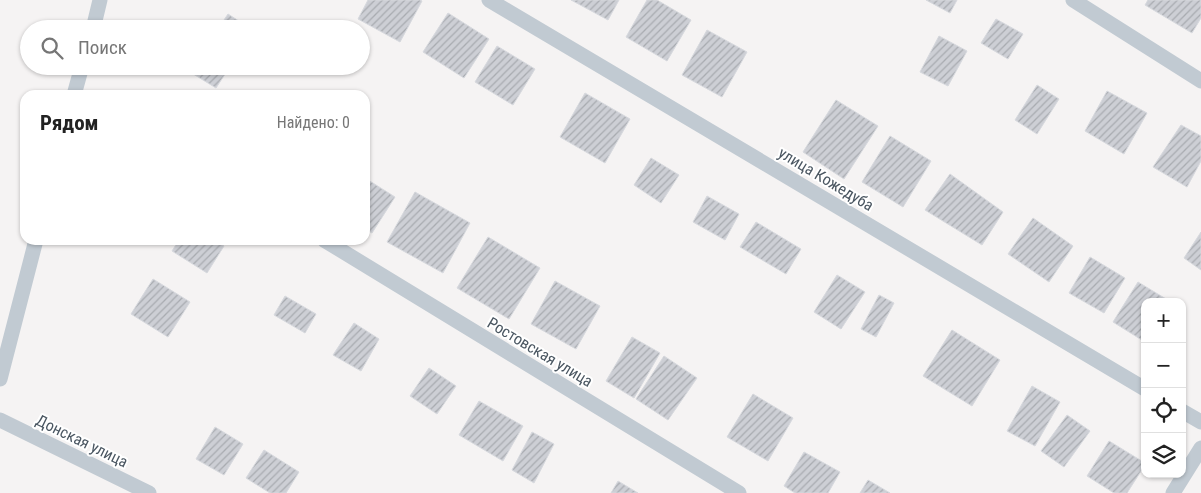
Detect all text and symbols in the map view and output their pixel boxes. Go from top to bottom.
search box [20,20,370,75]
icon: search [38,34,66,62]
text: Поиск [78,36,127,59]
text: Рядом [40,111,99,135]
text: Найдено: 0 [277,113,350,132]
street label: улица Кожедуба [775,143,877,215]
map controls [1141,298,1186,478]
button: + [1141,298,1186,343]
street label: Ростовская улица [484,313,596,391]
button: − [1141,343,1186,388]
button: locate [1141,388,1186,433]
street label: Донская улица [33,411,131,471]
button: layers [1141,433,1186,478]

